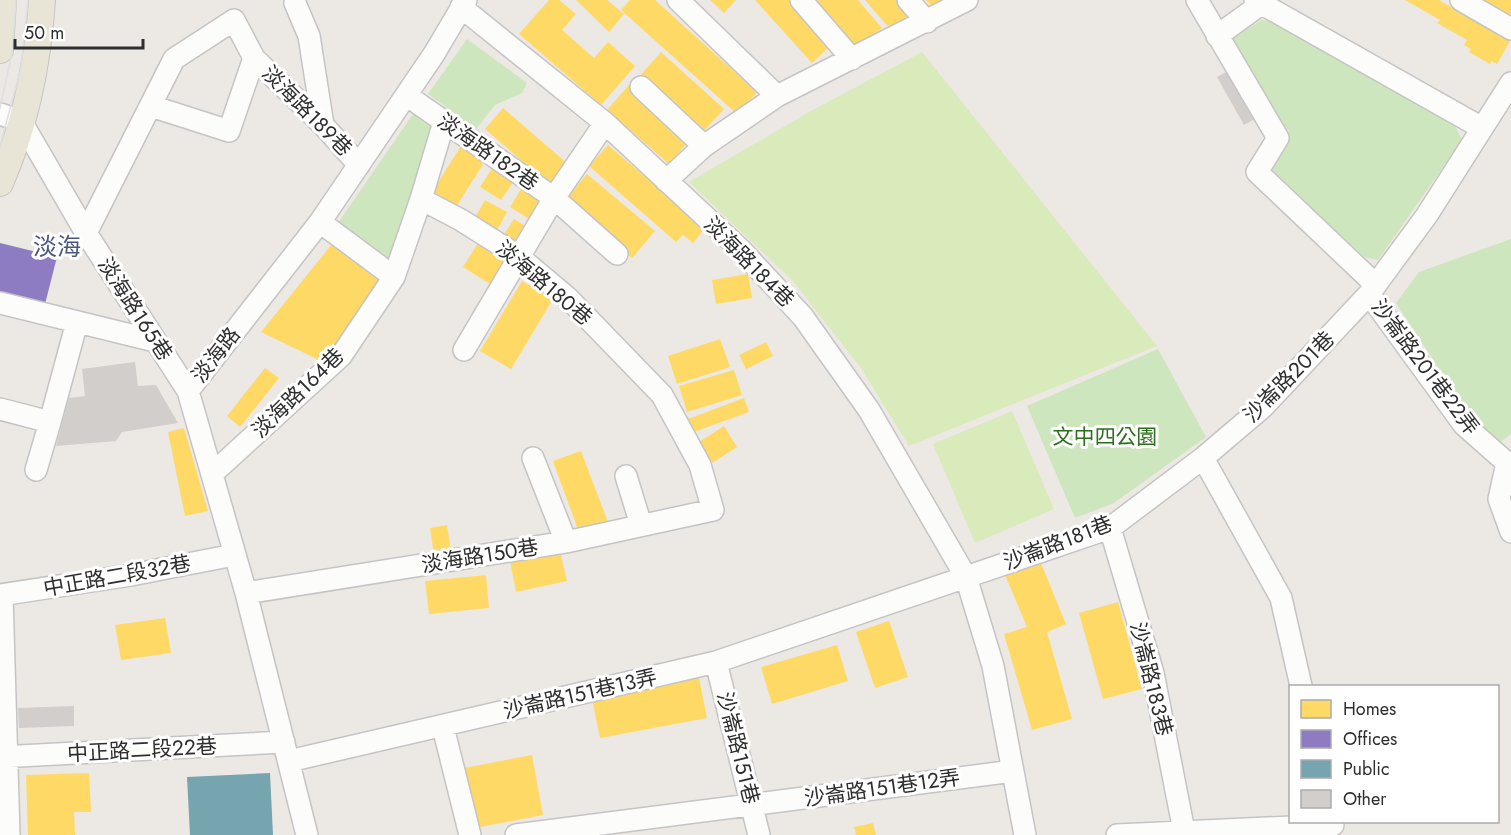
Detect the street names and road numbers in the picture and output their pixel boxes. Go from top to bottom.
street label: 淡海路189巷 [255,59,359,163]
street label: 淡海路182巷 [432,106,544,198]
street label: 淡海路184巷 [697,210,801,314]
street label: 淡海路180巷 [489,234,599,332]
street label: 淡海路165巷 [90,252,180,366]
street label: 沙崙路201巷22弄 [1364,293,1486,441]
street label: 淡海路 [185,321,247,389]
street label: 沙崙路201巷 [1237,325,1341,429]
street label: 淡海路164巷 [245,341,351,445]
street label: 沙崙路181巷 [999,509,1117,577]
street label: 淡海路150巷 [419,532,541,580]
street label: 中正路二段32巷 [41,548,193,604]
street label: 沙崙路183巷 [1122,619,1180,739]
street label: 沙崙路151巷13弄 [500,662,660,726]
street label: 沙崙路151巷 [710,689,766,807]
street label: 中正路二段22巷 [66,731,218,769]
street label: 沙崙路151巷12弄 [802,762,962,814]

